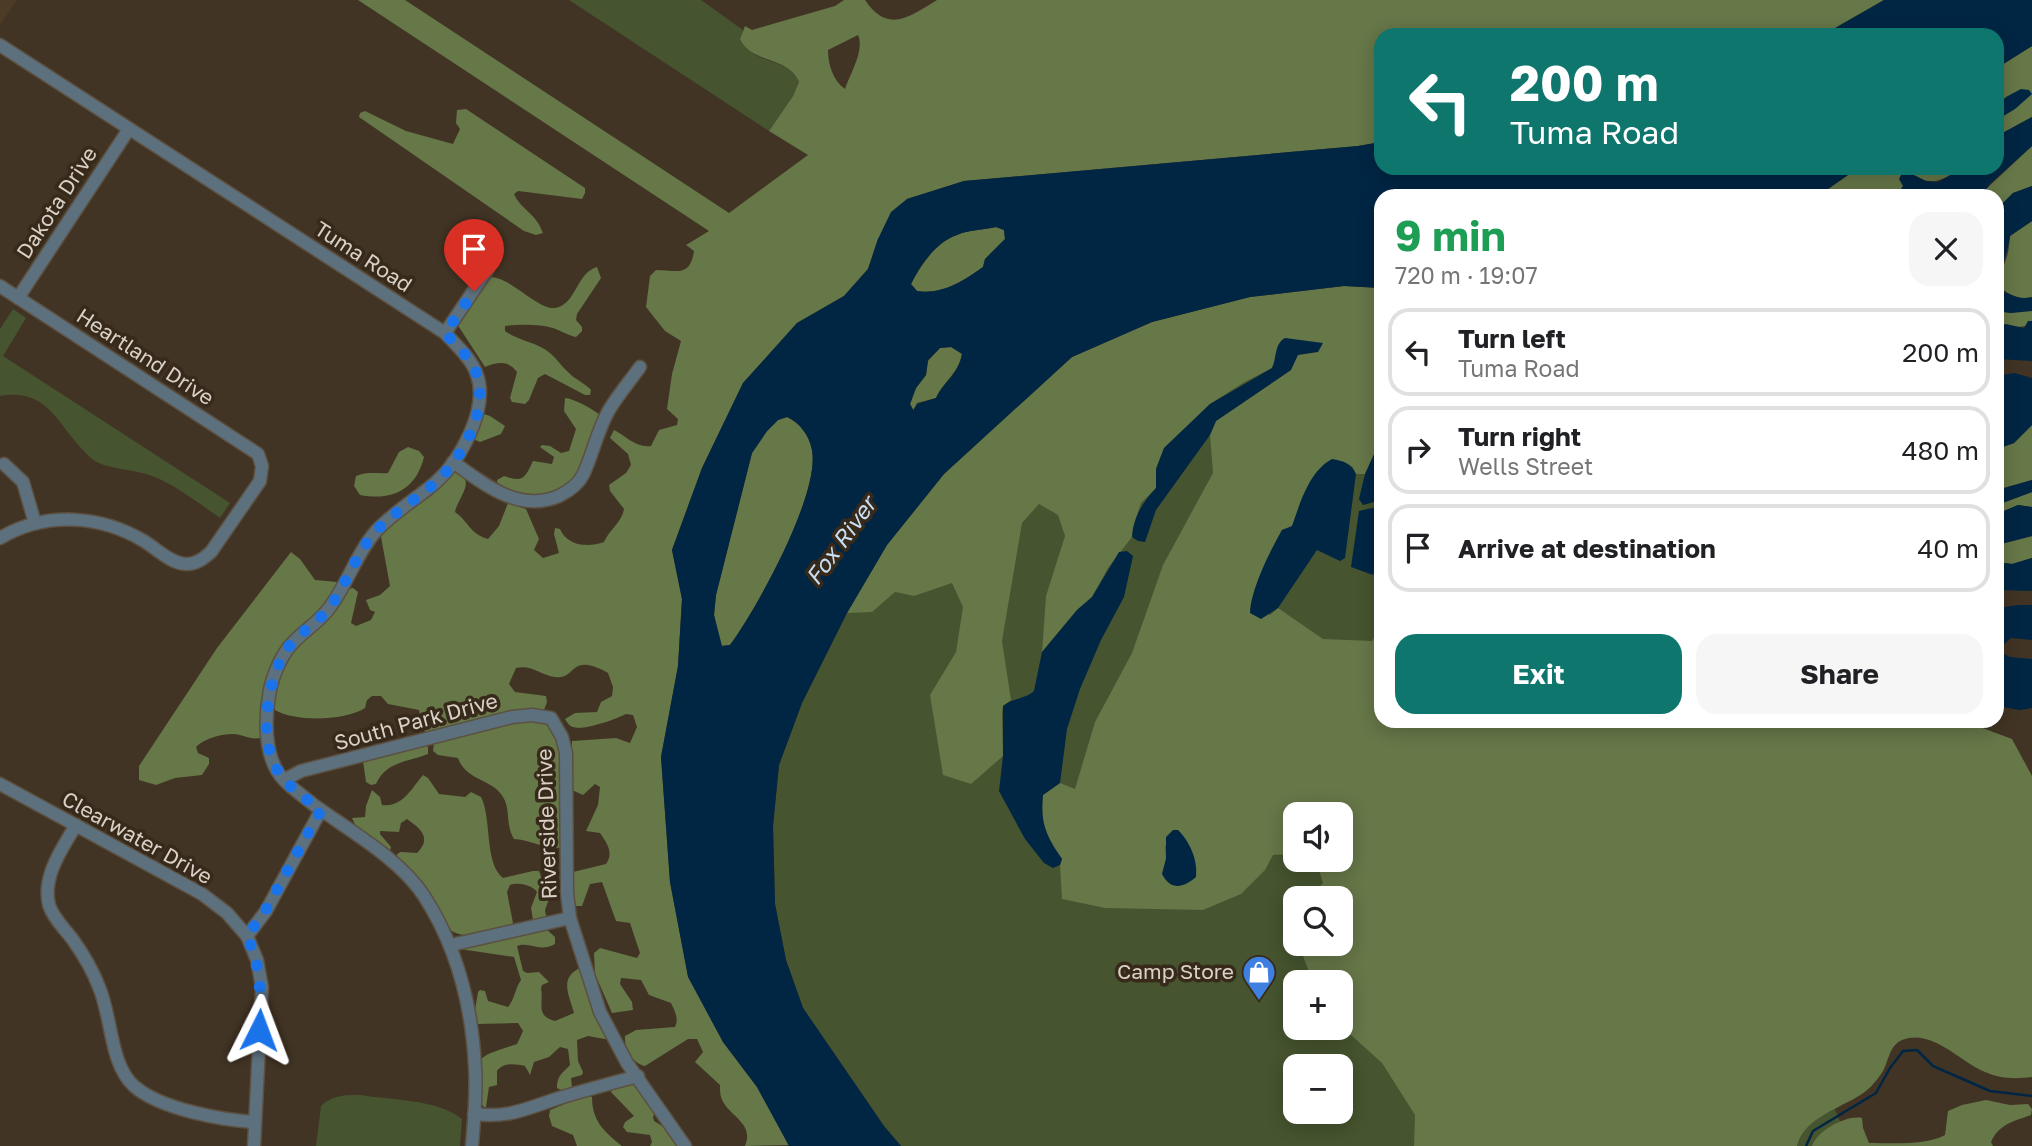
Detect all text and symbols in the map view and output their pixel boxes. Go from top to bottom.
text: 200 m [1510,53,1659,112]
icon: left [1395,56,1486,147]
text: Tuma Road [1510,113,1679,151]
street label: Dakota Drive [10,142,102,263]
text: 9 min [1395,210,1506,260]
button: close [1909,212,1983,286]
street label: Tuma Road [310,215,417,297]
pin [444,219,504,291]
icon: arrive [455,230,493,268]
text: 720 m · 19:07 [1395,261,1538,289]
street label: Heartland Drive [72,302,219,410]
text: Turn left [1458,323,1566,354]
icon: left [1399,333,1437,371]
text: 200 m [1902,337,1979,368]
text: Tuma Road [1458,354,1580,382]
text: Turn right [1458,421,1581,452]
icon: right [1399,431,1437,469]
text: 480 m [1902,435,1979,466]
text: Wells Street [1458,452,1593,480]
water label: Fox River [799,489,883,590]
icon: arrive [1399,529,1437,567]
text: Arrive at destination [1458,533,1716,564]
text: 40 m [1918,533,1979,564]
button: Exit [1395,634,1682,714]
button: Share [1696,634,1983,714]
street label: South Park Drive [331,687,500,755]
street label: Riverside Drive [530,748,562,900]
street label: Clearwater Drive [58,785,217,889]
map controls [1283,802,1353,1124]
button: sound [1283,802,1353,872]
button: search [1283,886,1353,956]
shop icon: Camp Store [1240,953,1278,1002]
place label: Camp Store [1117,958,1234,984]
button: + [1283,970,1353,1040]
position arrow [222,993,296,1067]
button: − [1283,1054,1353,1124]

